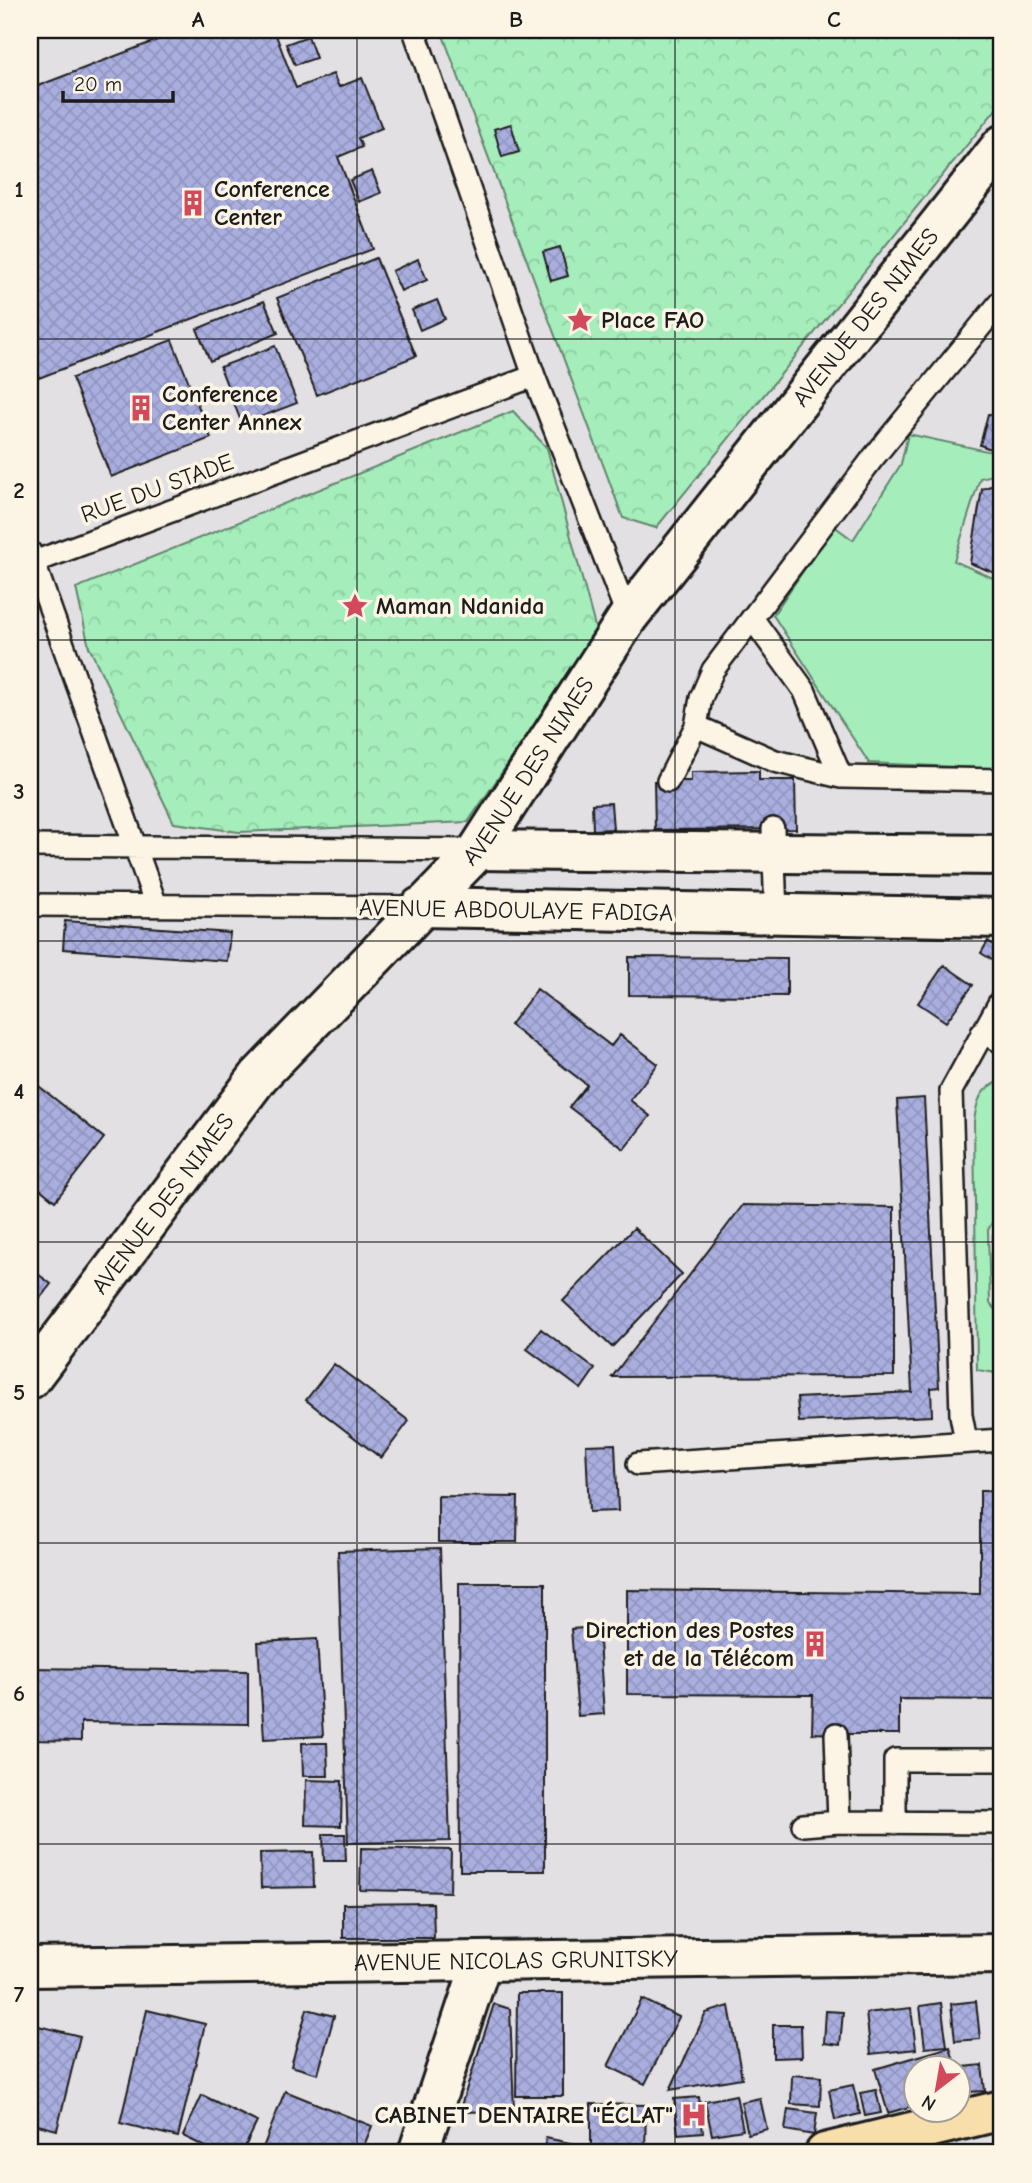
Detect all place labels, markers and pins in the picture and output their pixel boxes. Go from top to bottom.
place label: Conference Center [214,175,330,231]
building icon: Conference Center [178,188,208,218]
place icon: Place FAO [565,305,595,335]
place label: Place FAO [601,306,704,334]
place label: Conference Center Annex [162,380,302,436]
building icon: Conference Center Annex [126,393,156,423]
place icon: Maman Ndanida [340,591,370,621]
place label: Maman Ndanida [376,592,544,620]
place label: Direction des Postes et de la Télécom [585,1616,794,1672]
building icon: Direction des Postes et de la Télécom [800,1629,830,1659]
hospital icon: CABINET DENTAIRE "ÉCLAT" [679,2100,709,2130]
place label: CABINET DENTAIRE "ÉCLAT" [375,2101,673,2129]

